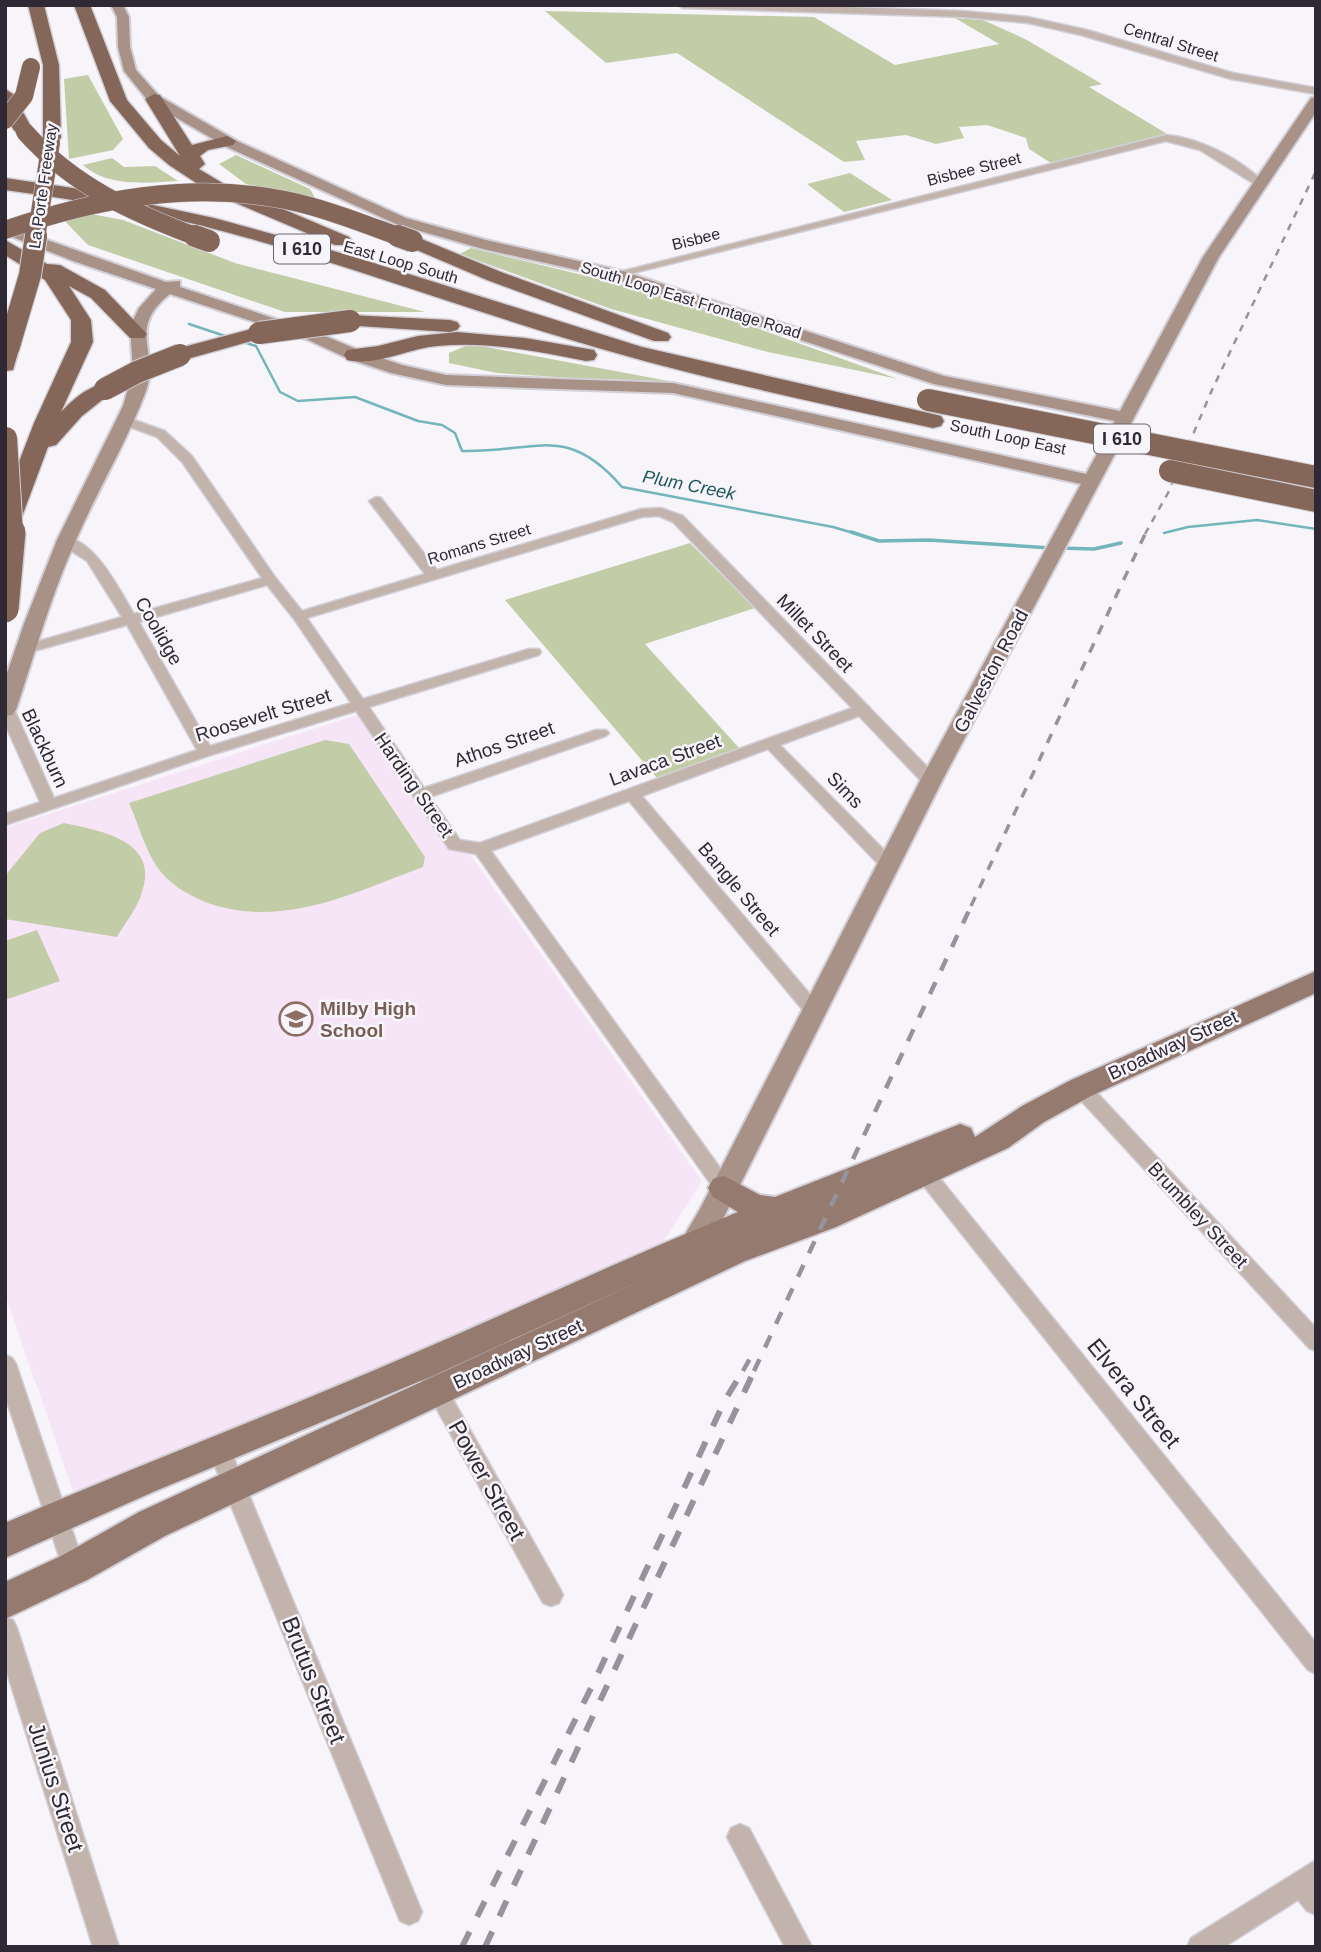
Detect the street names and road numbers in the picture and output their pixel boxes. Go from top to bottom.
street label: Central Street [1121,19,1221,65]
street label: La Porte Freeway [26,122,60,250]
street label: Bisbee Street [925,149,1023,189]
street label: Bisbee [670,225,722,253]
road number: I 610 [274,234,330,264]
street label: East Loop South [342,238,460,286]
street label: South Loop East Frontage Road [579,258,803,342]
street label: South Loop East [948,416,1068,458]
road number: I 610 [1094,424,1150,454]
street label: Romans Street [425,520,533,568]
street label: Millet Street [773,590,858,677]
street label: Coolidge [131,593,187,669]
street label: Galveston Road [950,606,1032,736]
street label: Roosevelt Street [193,684,334,746]
street label: Blackburn [18,705,72,791]
street label: Athos Street [451,717,558,771]
street label: Harding Street [370,729,458,842]
street label: Lavaca Street [606,730,724,790]
street label: Sims [823,768,867,812]
street label: Bangle Street [694,838,785,940]
street label: Broadway Street [1105,1006,1242,1084]
street label: Brumbley Street [1144,1158,1253,1272]
street label: Broadway Street [450,1315,587,1393]
street label: Elvera Street [1082,1333,1186,1453]
street label: Power Street [443,1416,531,1545]
street label: Brutus Street [277,1613,351,1748]
street label: Junius Street [23,1719,89,1855]

